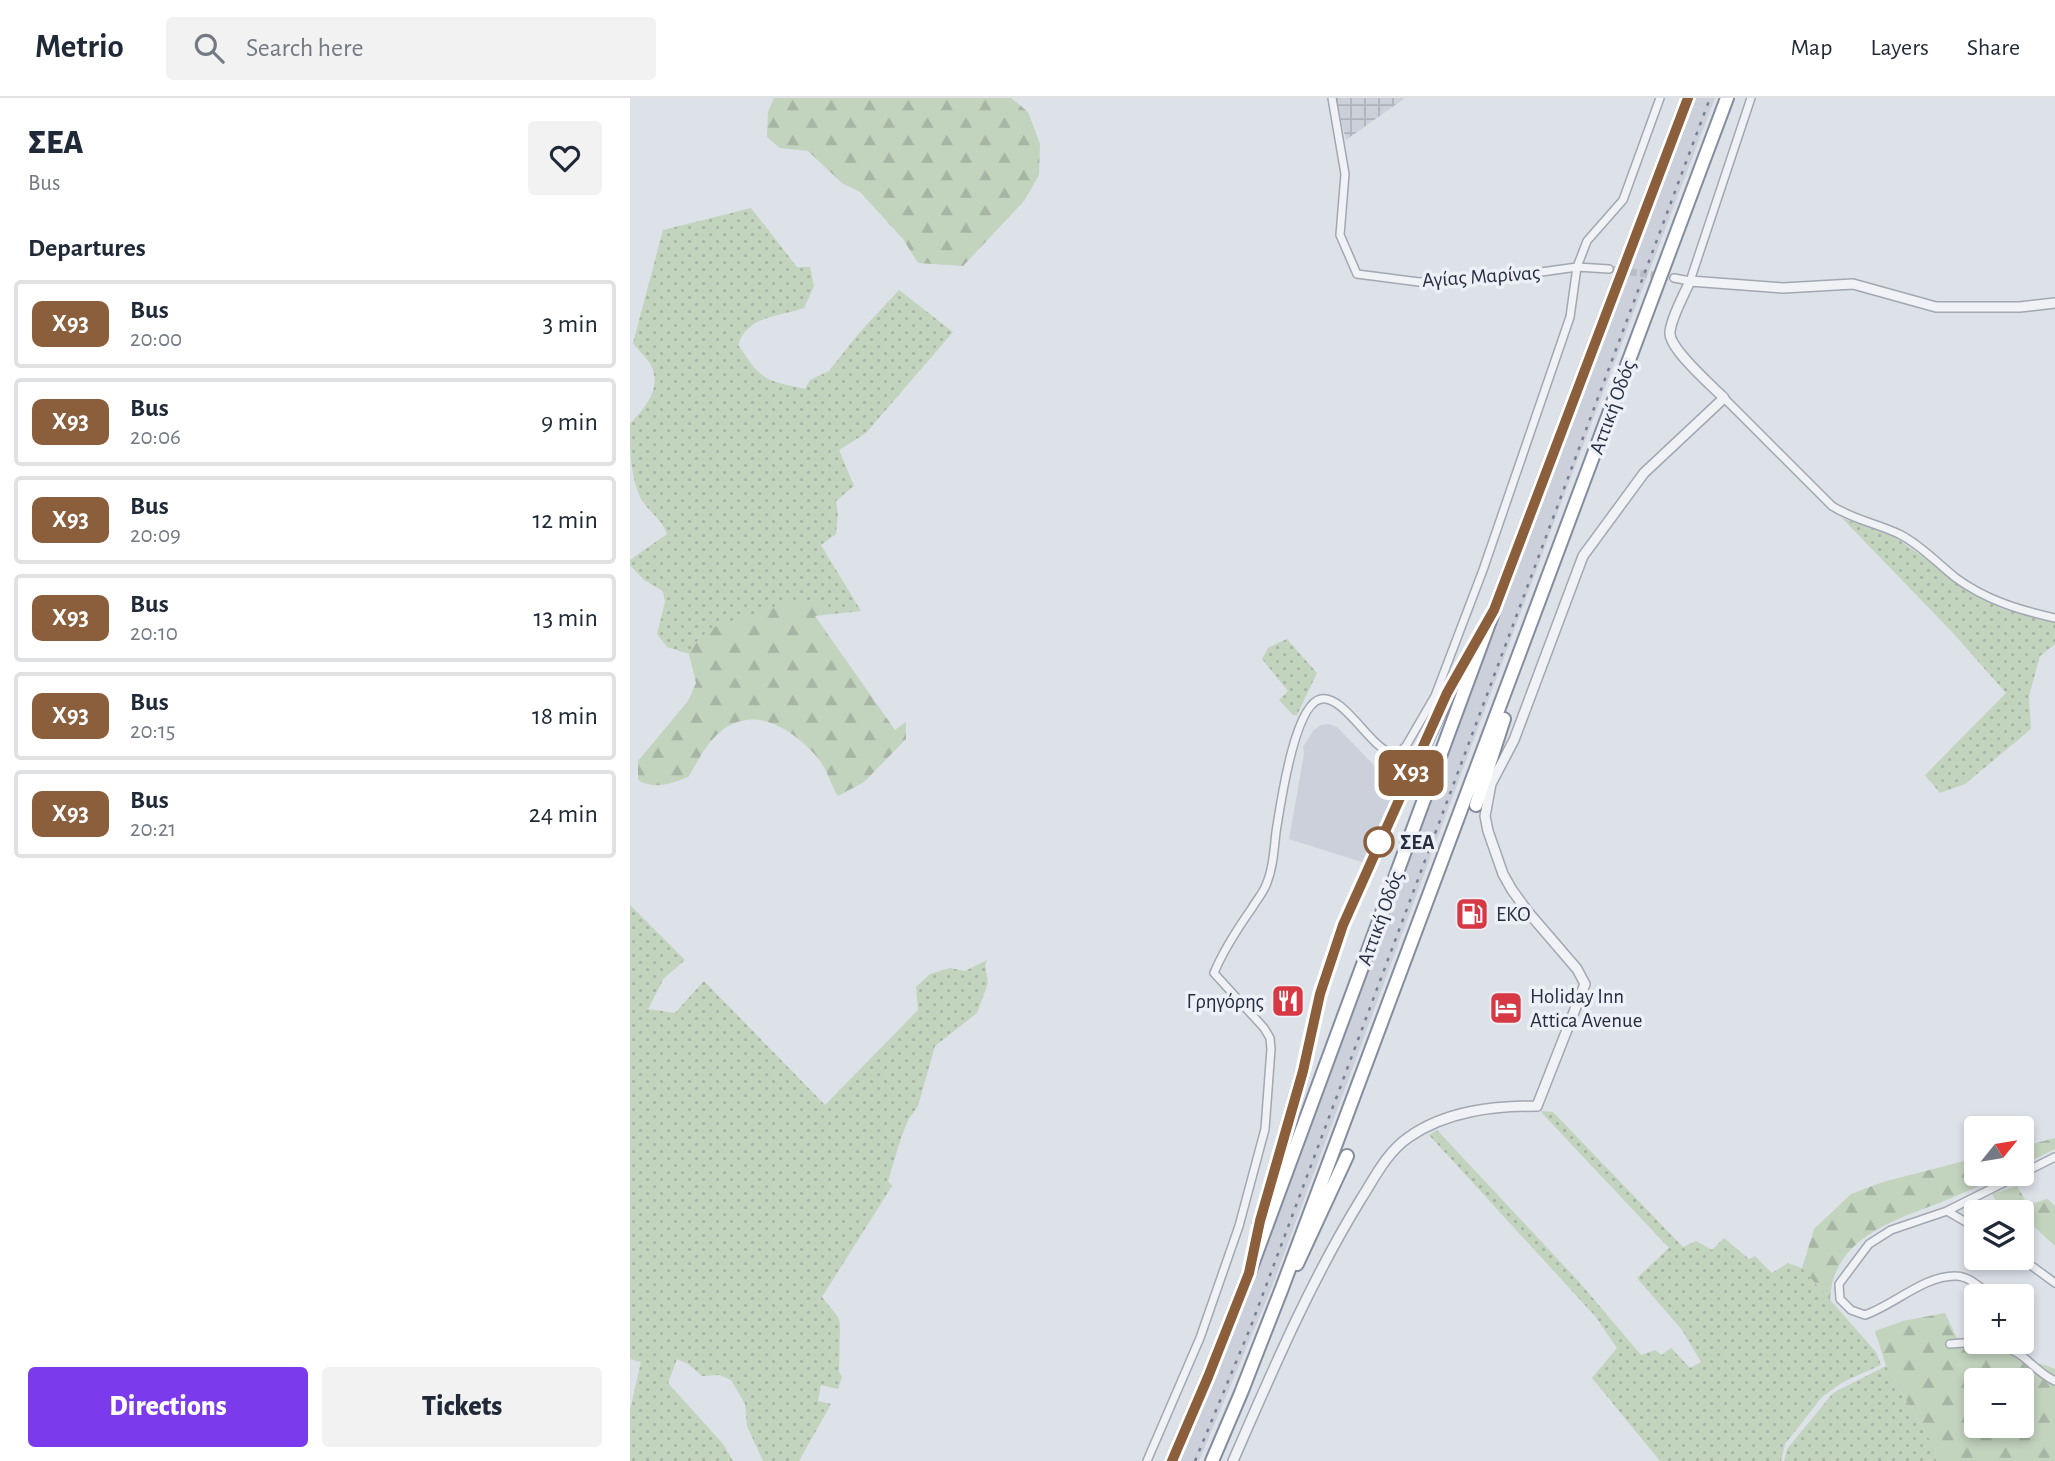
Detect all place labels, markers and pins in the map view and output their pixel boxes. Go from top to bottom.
marker: ΣΕΑ [1364,827,1394,857]
place label: ΣΕΑ [1400,832,1435,853]
fuel station icon: EKO [1453,895,1491,933]
place label: EKO [1496,904,1530,925]
restaurant icon: Γρηγόρης [1269,982,1307,1020]
place label: Holiday Inn Attica Avenue [1530,986,1642,1031]
hotel icon: Holiday Inn Attica Avenue [1487,989,1525,1027]
place label: Γρηγόρης [1186,991,1264,1012]

